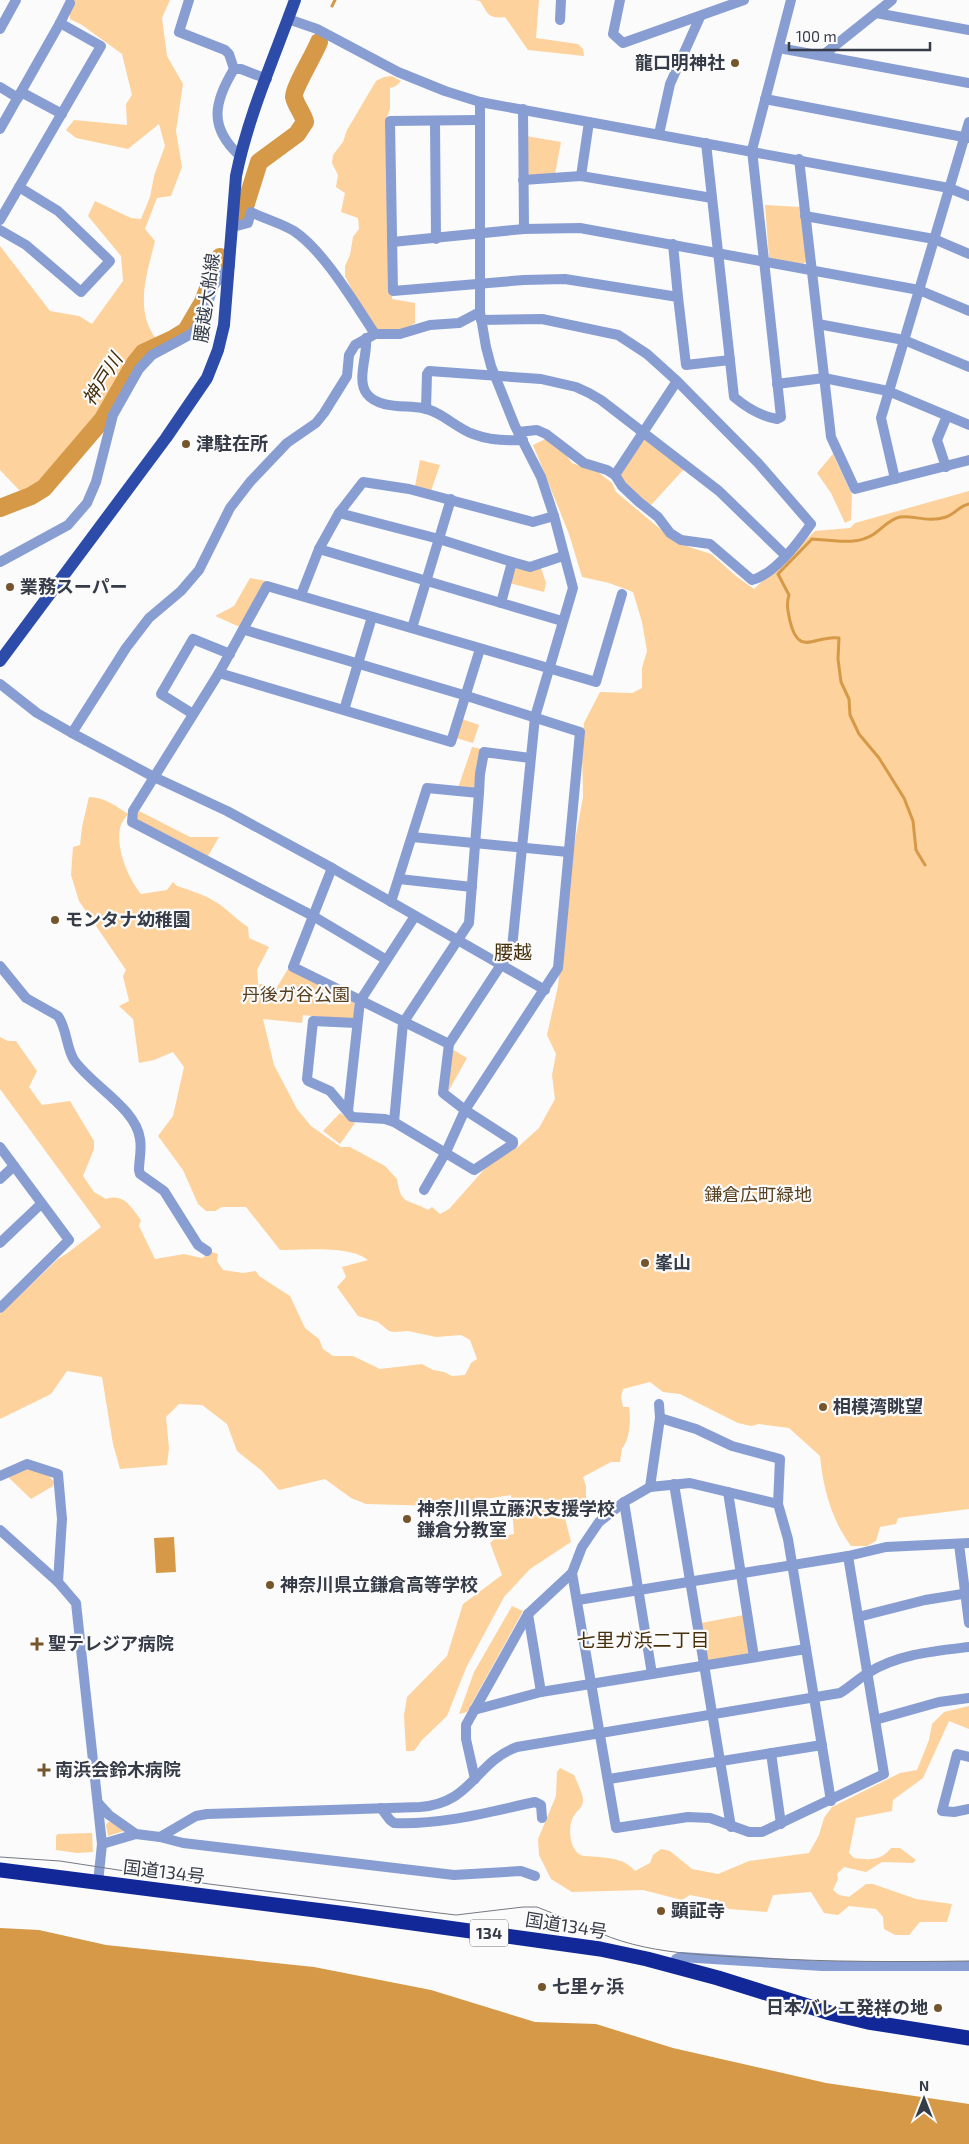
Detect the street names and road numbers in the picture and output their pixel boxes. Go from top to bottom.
street label: 腰越大船線 [189,252,223,344]
street label: 国道134号 [122,1855,206,1887]
street label: 国道134号 [524,1908,608,1942]
road number: 134 [470,1920,508,1946]

